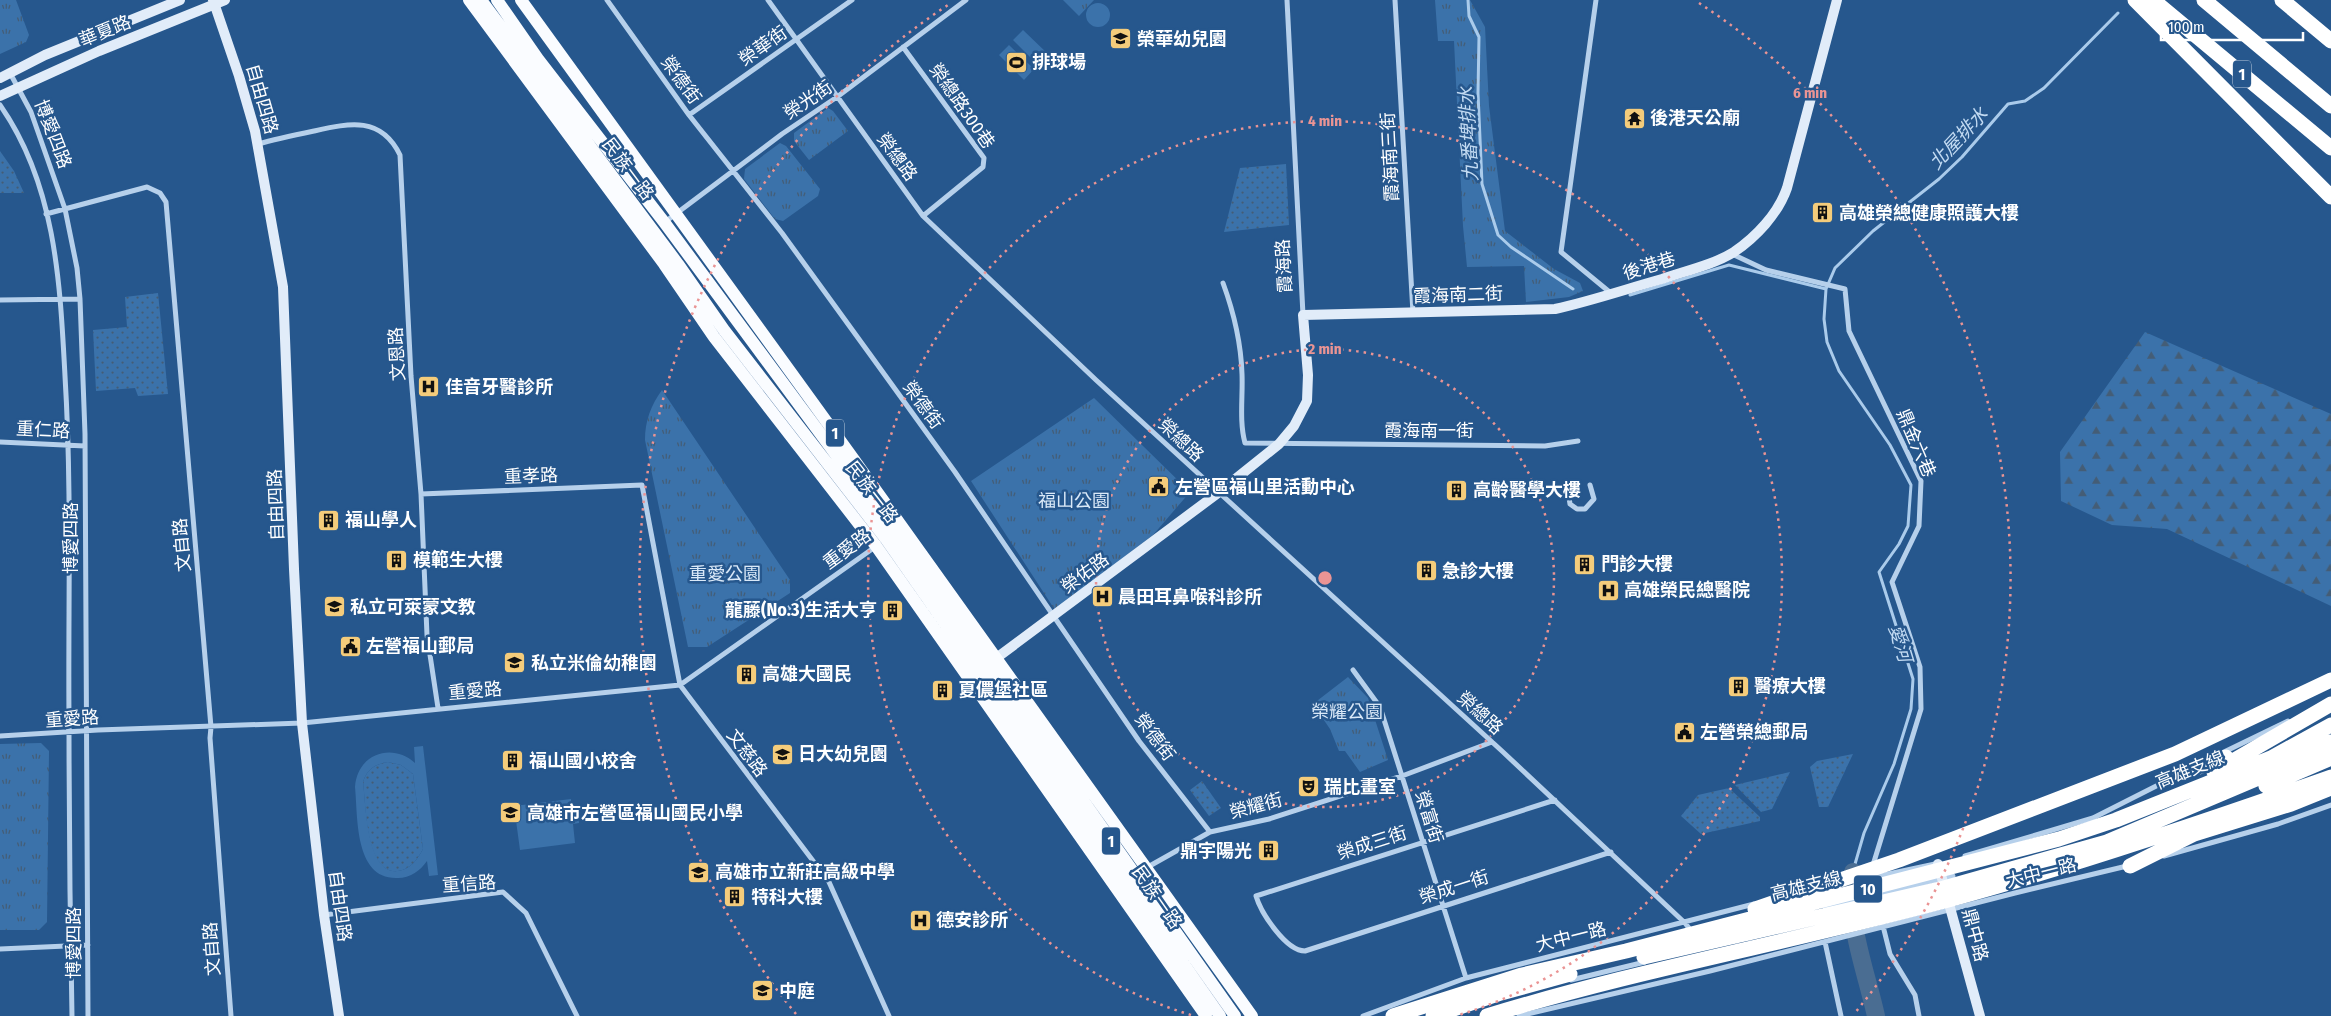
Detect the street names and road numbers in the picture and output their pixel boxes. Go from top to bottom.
street label: 華夏路 [76,11,134,51]
street label: 榮華街 [735,22,791,70]
street label: 榮德街 [656,52,706,108]
street label: 榮總路300巷 [925,59,999,153]
street label: 自由四路 [242,61,282,137]
road number: 1 [2233,61,2251,88]
street label: 榮光街 [779,76,837,124]
street label: 博愛四路 [30,96,76,172]
street label: 霞海南三街 [1377,111,1403,203]
street label: 榮總路 [872,129,922,185]
street label: 民族一路 [598,134,658,204]
street label: 霞海路 [1272,238,1296,294]
street label: 後港巷 [1620,248,1678,284]
street label: 霞海南二街 [1413,282,1503,308]
street label: 文恩路 [385,326,409,382]
street label: 榮德街 [898,377,948,433]
street label: 鼎金六巷 [1892,406,1940,480]
street label: 榮總路 [1154,414,1208,466]
street label: 重仁路 [15,418,71,442]
road number: 1 [826,419,844,446]
street label: 霞海南一街 [1384,420,1474,442]
street label: 民族一路 [841,457,903,527]
street label: 重孝路 [504,464,558,488]
street label: 自由四路 [264,469,288,541]
street label: 博愛四路 [60,502,82,574]
street label: 文自路 [169,517,195,573]
street label: 重愛路 [819,524,875,574]
street label: 榮佑路 [1057,548,1113,598]
street label: 重愛路 [447,678,503,704]
street label: 榮總路 [1453,687,1507,739]
street label: 重愛路 [44,706,100,732]
street label: 榮德街 [1130,709,1180,765]
street label: 文慈路 [722,725,772,781]
street label: 高雄支線 [2153,746,2227,794]
street label: 榮耀街 [1227,788,1285,824]
street label: 榮富街 [1411,788,1447,846]
street label: 榮成三街 [1334,821,1410,865]
road number: 1 [1102,828,1120,854]
street label: 大中一路 [2003,854,2079,892]
street label: 民族一路 [1127,861,1187,933]
street label: 榮成一街 [1416,865,1492,909]
street label: 高雄支線 [1768,867,1844,905]
street label: 自由四路 [324,869,356,943]
street label: 重信路 [441,871,497,897]
road number: 10 [1854,876,1882,902]
street label: 鼎中路 [1957,906,1993,964]
street label: 博愛四路 [63,907,85,979]
street label: 大中一路 [1533,918,1609,956]
street label: 文自路 [199,921,225,977]

